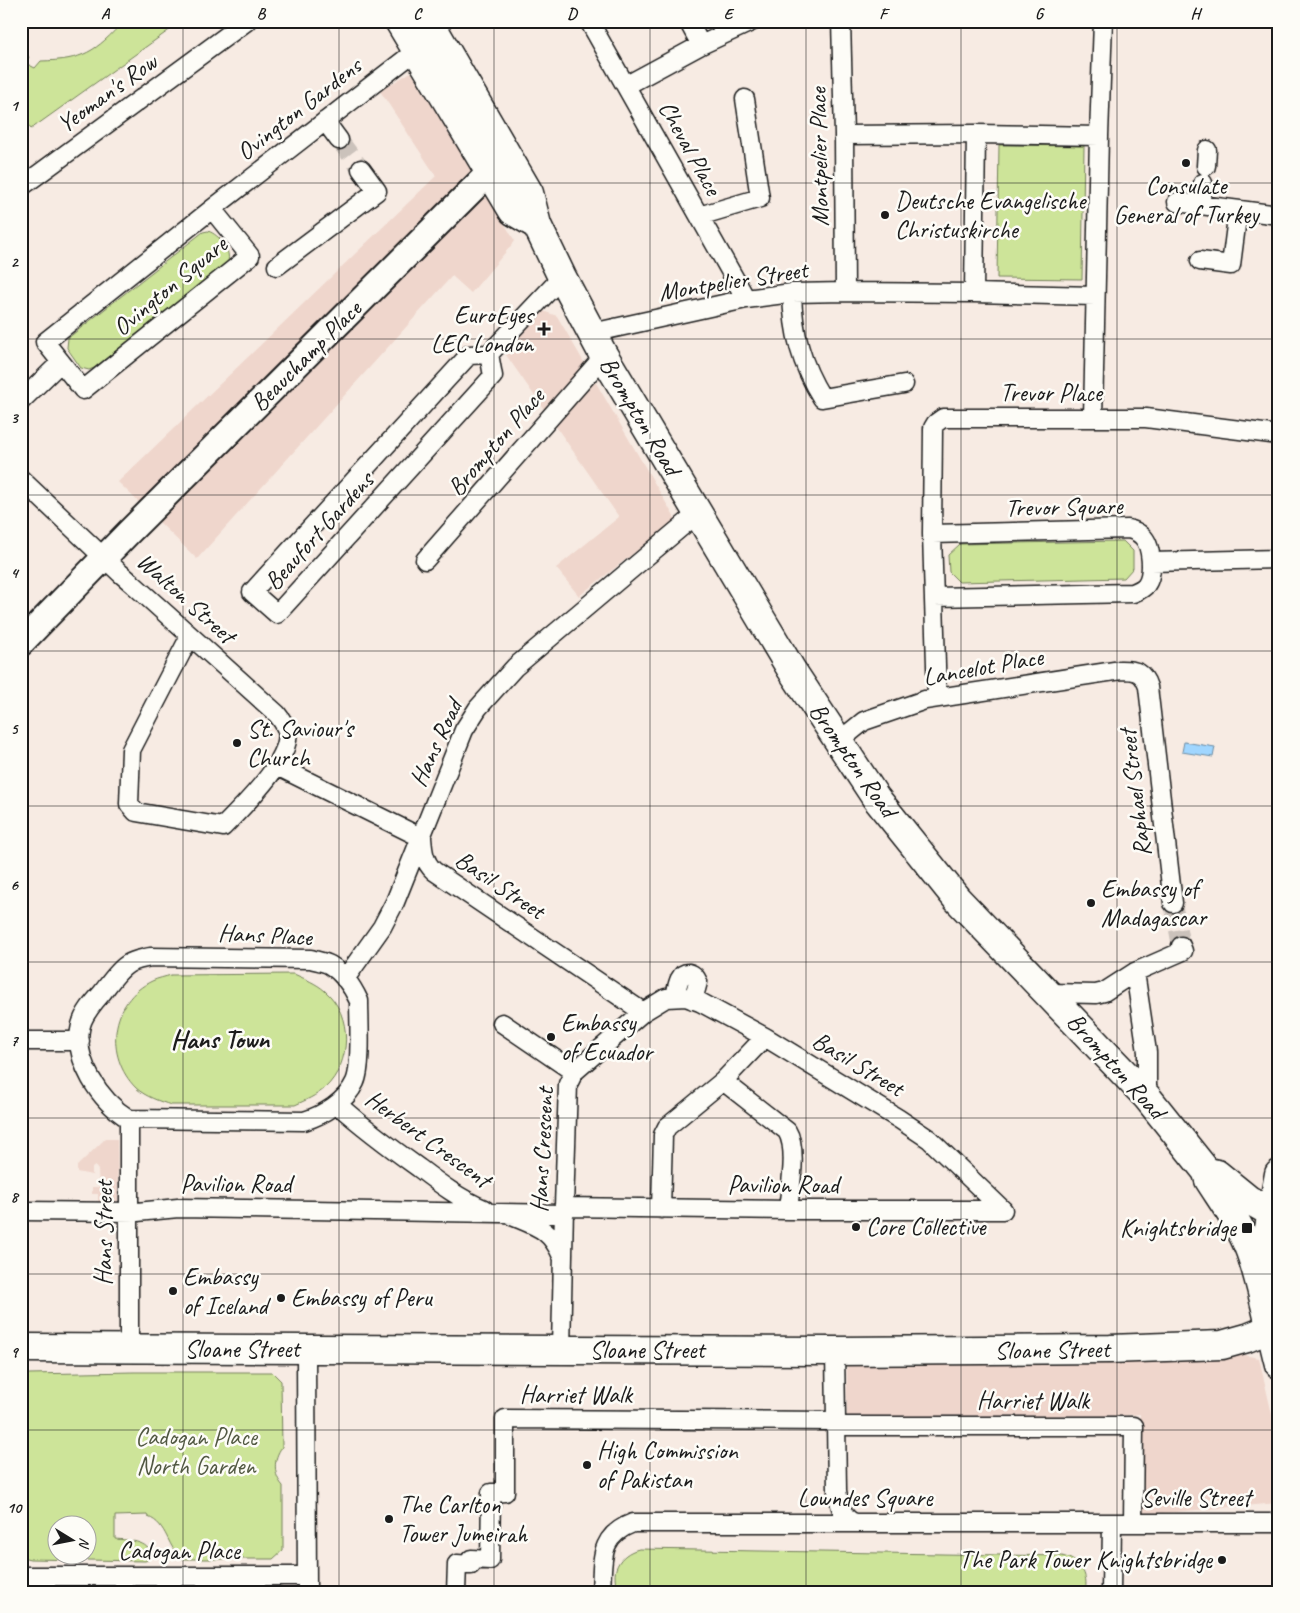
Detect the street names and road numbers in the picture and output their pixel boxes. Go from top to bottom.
street label: Yeoman's Row [51,45,165,140]
street label: Ovington Gardens [230,49,370,168]
street label: Montpelier Place [802,85,836,227]
street label: Cheval Place [651,95,730,203]
street label: Ovington Square [106,228,235,343]
street label: Montpelier Street [656,253,812,309]
street label: Beauchamp Place [244,292,370,418]
street label: Brompton Road [592,351,690,484]
street label: Trevor Place [1000,377,1104,409]
street label: Brompton Place [440,380,553,503]
street label: Beaufort Gardens [257,463,382,597]
street label: Trevor Square [1005,490,1125,524]
street label: Walton Street [130,545,245,653]
street label: Lancelot Place [920,640,1047,693]
street label: Hans Road [402,692,471,792]
street label: Brompton Road [802,696,906,826]
street label: Raphael Street [1111,724,1159,858]
street label: Basil Street [449,843,553,928]
street label: Hans Place [217,917,315,954]
street label: Brompton Road [1060,1006,1174,1128]
street label: Basil Street [806,1024,912,1105]
street label: Herbert Crescent [359,1083,500,1197]
street label: Hans Crescent [523,1084,561,1213]
street label: Pavilion Road [180,1168,296,1200]
street label: Pavilion Road [727,1169,843,1201]
street label: Hans Street [88,1178,120,1285]
street label: Sloane Street [184,1333,302,1365]
street label: Sloane Street [994,1333,1113,1367]
street label: Sloane Street [589,1334,707,1366]
street label: Harriet Walk [520,1379,634,1411]
street label: Harriet Walk [977,1385,1091,1417]
street label: Lowndes Square [798,1482,934,1514]
street label: Seville Street [1141,1482,1255,1514]
street label: Cadogan Place [118,1535,242,1567]

